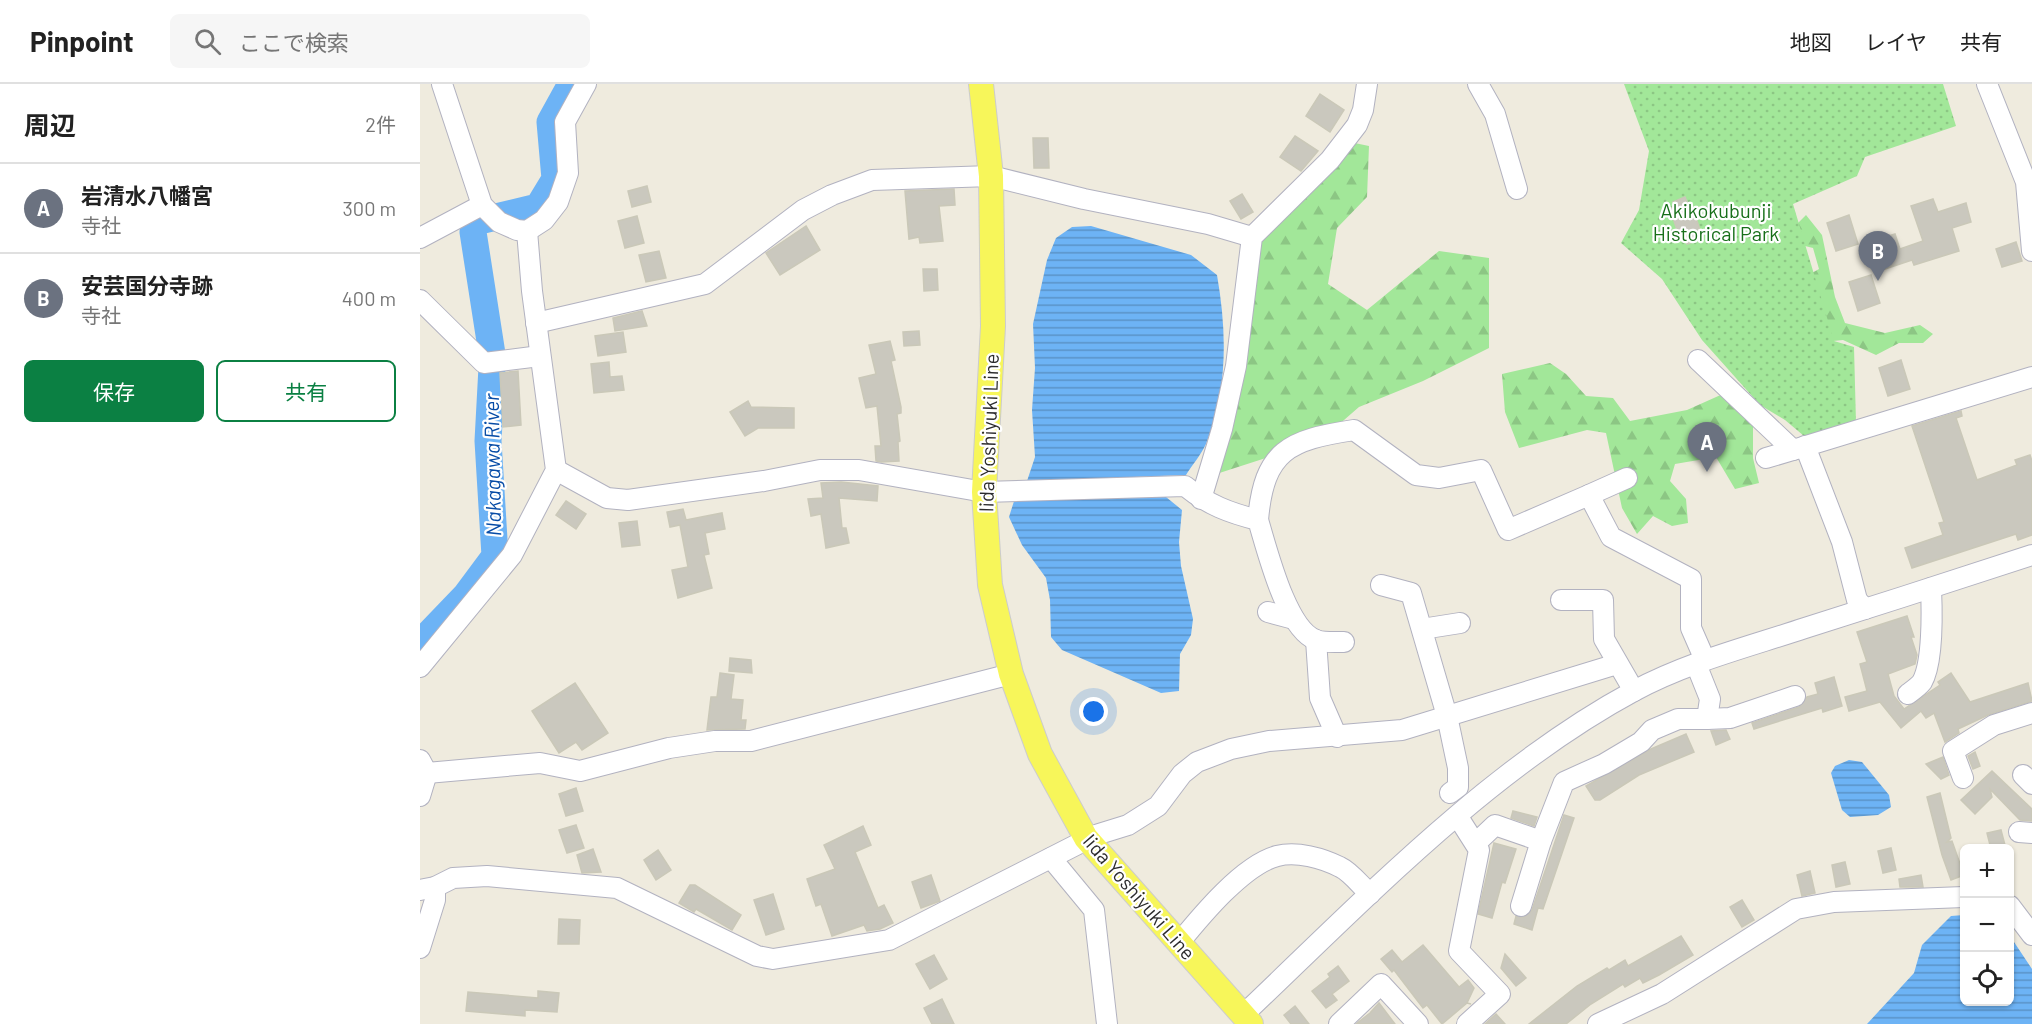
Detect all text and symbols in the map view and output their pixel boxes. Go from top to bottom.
search box [170,14,590,68]
text: Pinpoint [30,24,134,58]
icon: search [191,25,224,58]
text: ここで検索 [239,29,349,55]
text: 地図 [1790,29,1832,54]
text: レイヤ [1865,29,1927,54]
text: 共有 [1960,29,2002,54]
text: 周辺 [24,109,76,140]
text: 2件 [365,112,396,136]
text: 岩清水八幡宮 [81,182,213,208]
text: A [37,196,50,220]
text: 300 m [343,196,396,220]
park label: Akikokubunji Historical Park [1653,198,1779,245]
text: 寺社 [81,213,121,237]
pin: B [1858,232,1898,281]
text: 安芸国分寺跡 [81,272,213,298]
text: B [37,286,50,310]
text: 400 m [342,286,396,310]
text: 寺社 [81,303,121,327]
street label: Iida Yoshiyuki Line [973,353,1003,513]
button: 保存 [24,360,204,422]
button: 共有 [216,360,396,422]
water label: Nakagawa River [478,393,505,537]
pin: A [1688,422,1726,472]
your location [1079,697,1108,726]
street label: Iida Yoshiyuki Line [1079,829,1201,964]
map controls [1960,844,2014,1006]
button: + [1960,844,2014,898]
button: − [1960,898,2014,952]
button: locate [1960,952,2014,1006]

